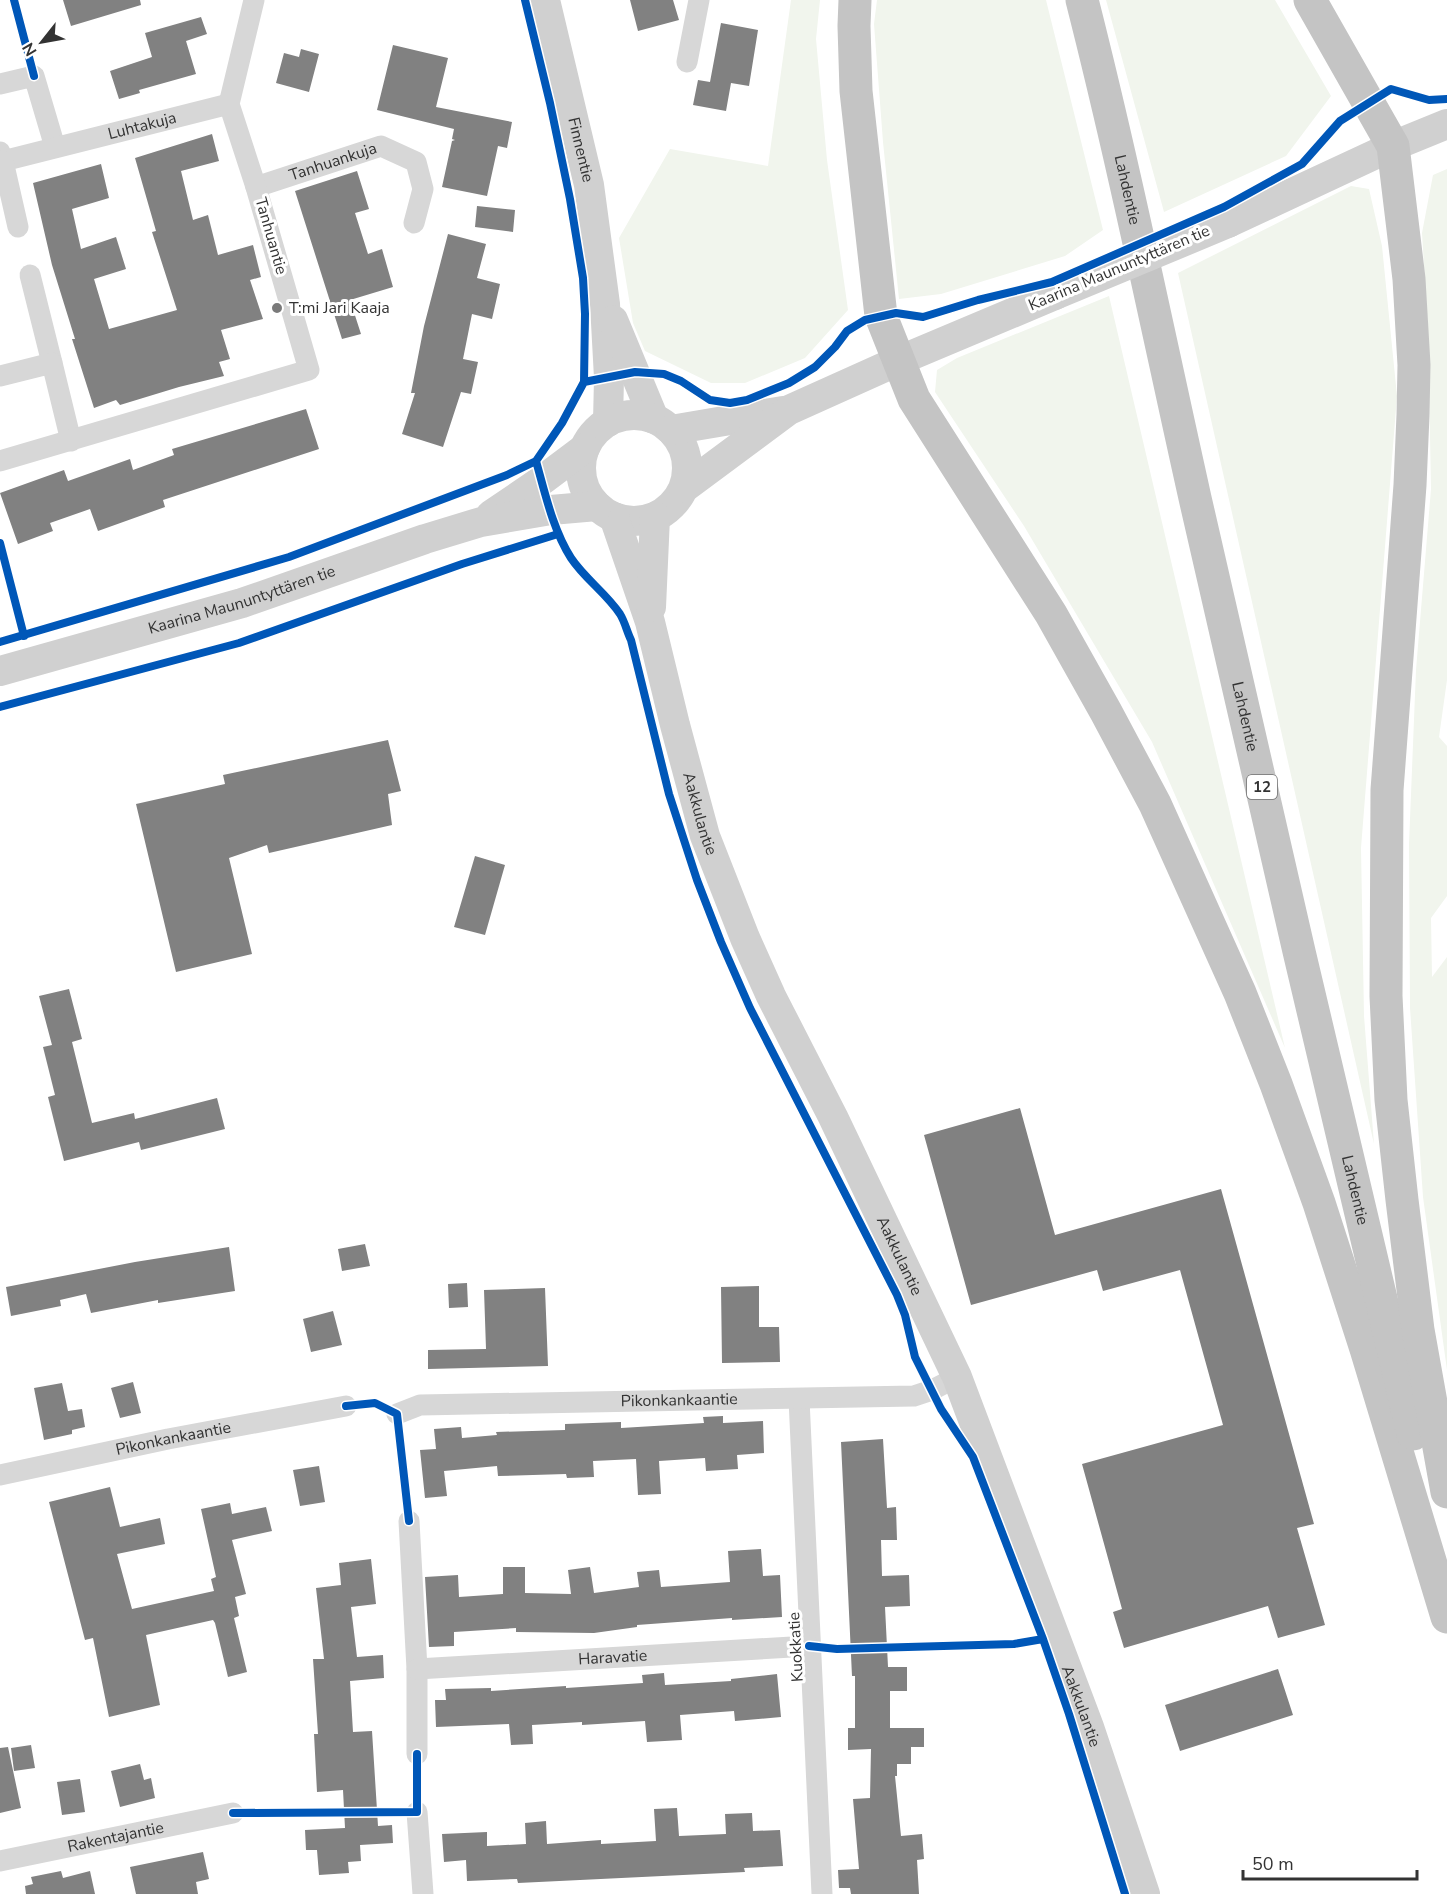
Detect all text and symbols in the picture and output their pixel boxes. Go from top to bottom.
north arrow [12,12,72,72]
text: N [17,38,43,60]
street label: Luhtakuja [106,107,179,145]
street label: Finnentie [562,115,599,185]
street label: Tanhuankuja [286,137,380,186]
street label: Lahdentie [1109,153,1146,227]
street label: Tanhuantie [249,195,293,277]
street label: Kaarina Maununtyttären tie [1025,220,1213,316]
place label: T:mi Jari Kaaja [289,297,390,319]
marker: T:mi Jari Kaaja [270,301,284,315]
street label: Kaarina Maununtyttären tie [146,560,338,640]
street label: Lahdentie [1226,679,1264,754]
street label: Aakkulantie [677,770,722,858]
road number: 12 [1247,775,1277,799]
street label: Lahdentie [1336,1153,1374,1227]
street label: Aakkulantie [871,1213,928,1299]
street label: Pikonkankaantie [621,1388,738,1412]
street label: Pikonkankaantie [114,1417,233,1461]
street label: Kuokkatie [783,1612,809,1682]
street label: Haravatie [578,1645,648,1671]
street label: Aakkulantie [1056,1662,1106,1750]
street label: Rakentajantie [65,1817,166,1858]
scale bar [1243,1843,1417,1881]
text: 50 m [1252,1852,1294,1876]

